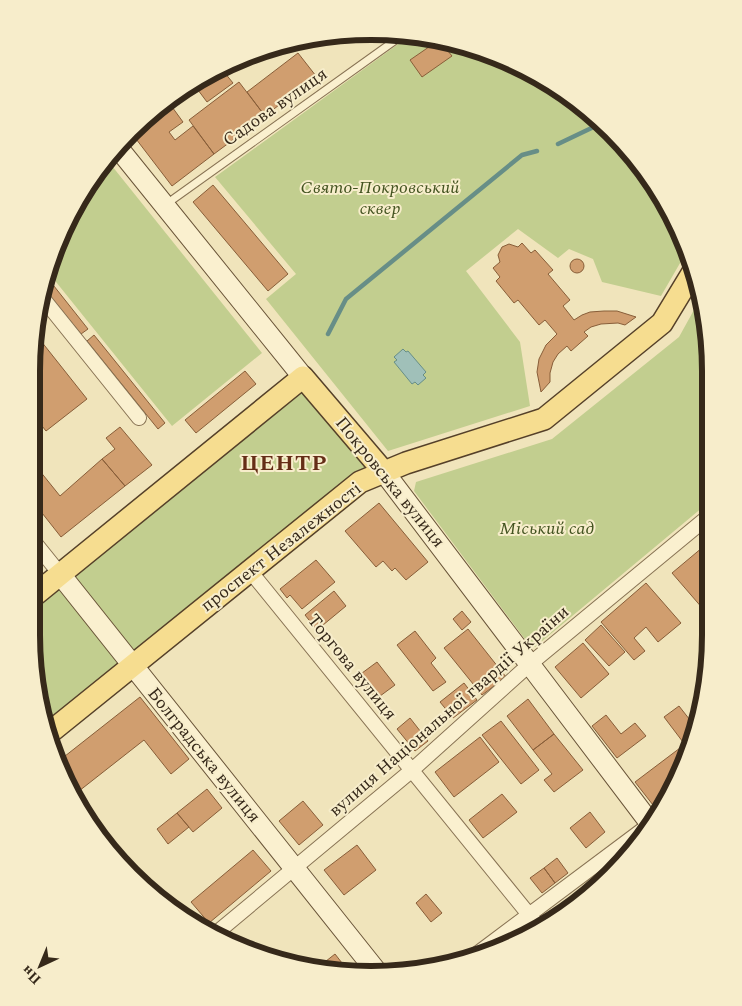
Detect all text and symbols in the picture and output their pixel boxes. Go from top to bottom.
street label: Садова вулиця [217,61,333,153]
park label: Свято-Покровський сквер [301,174,460,222]
street label: Покровська вулиця [329,411,451,553]
district label: ЦЕНТР [241,447,327,480]
street label: проспект Незалежності [195,475,367,619]
park label: Міський сад [499,515,595,542]
street label: вулиця Національної гвардії України [323,599,575,823]
street label: Торгова вулиця [301,608,403,726]
street label: Болградська вулиця [141,681,267,829]
north arrow [15,941,65,991]
text: Пн [17,960,46,990]

